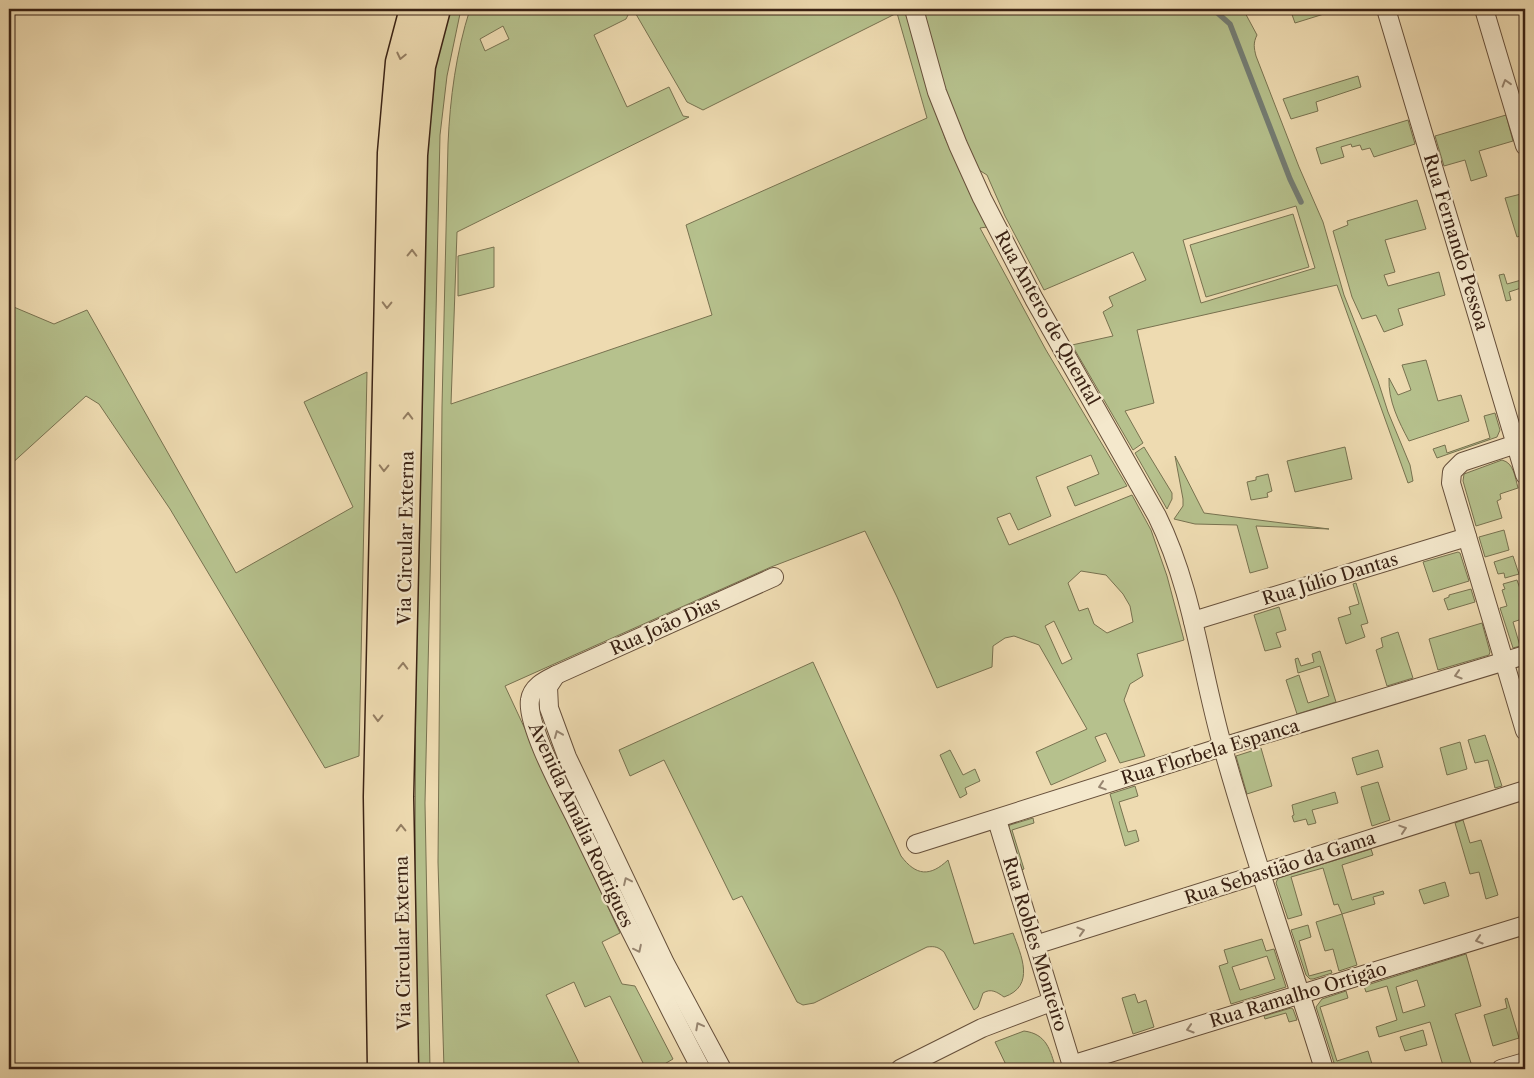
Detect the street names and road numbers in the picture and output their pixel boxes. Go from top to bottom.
street label: Rua Fernando Pessoa [1419,151,1493,333]
street label: Rua Antero de Quental [990,227,1104,409]
street label: Via Circular Externa [393,450,419,626]
street label: Rua Júlio Dantas [1259,548,1401,610]
street label: Rua João Dias [607,592,723,660]
street label: Rua Florbela Espanca [1118,714,1302,790]
street label: Avenida Amália Rodrigues [523,718,638,931]
street label: Rua Sebastião da Gama [1182,827,1379,909]
street label: Rua Robles Monteiro [998,854,1072,1034]
street label: Via Circular Externa [390,855,416,1031]
street label: Rua Ramalho Ortigão [1207,958,1389,1032]

